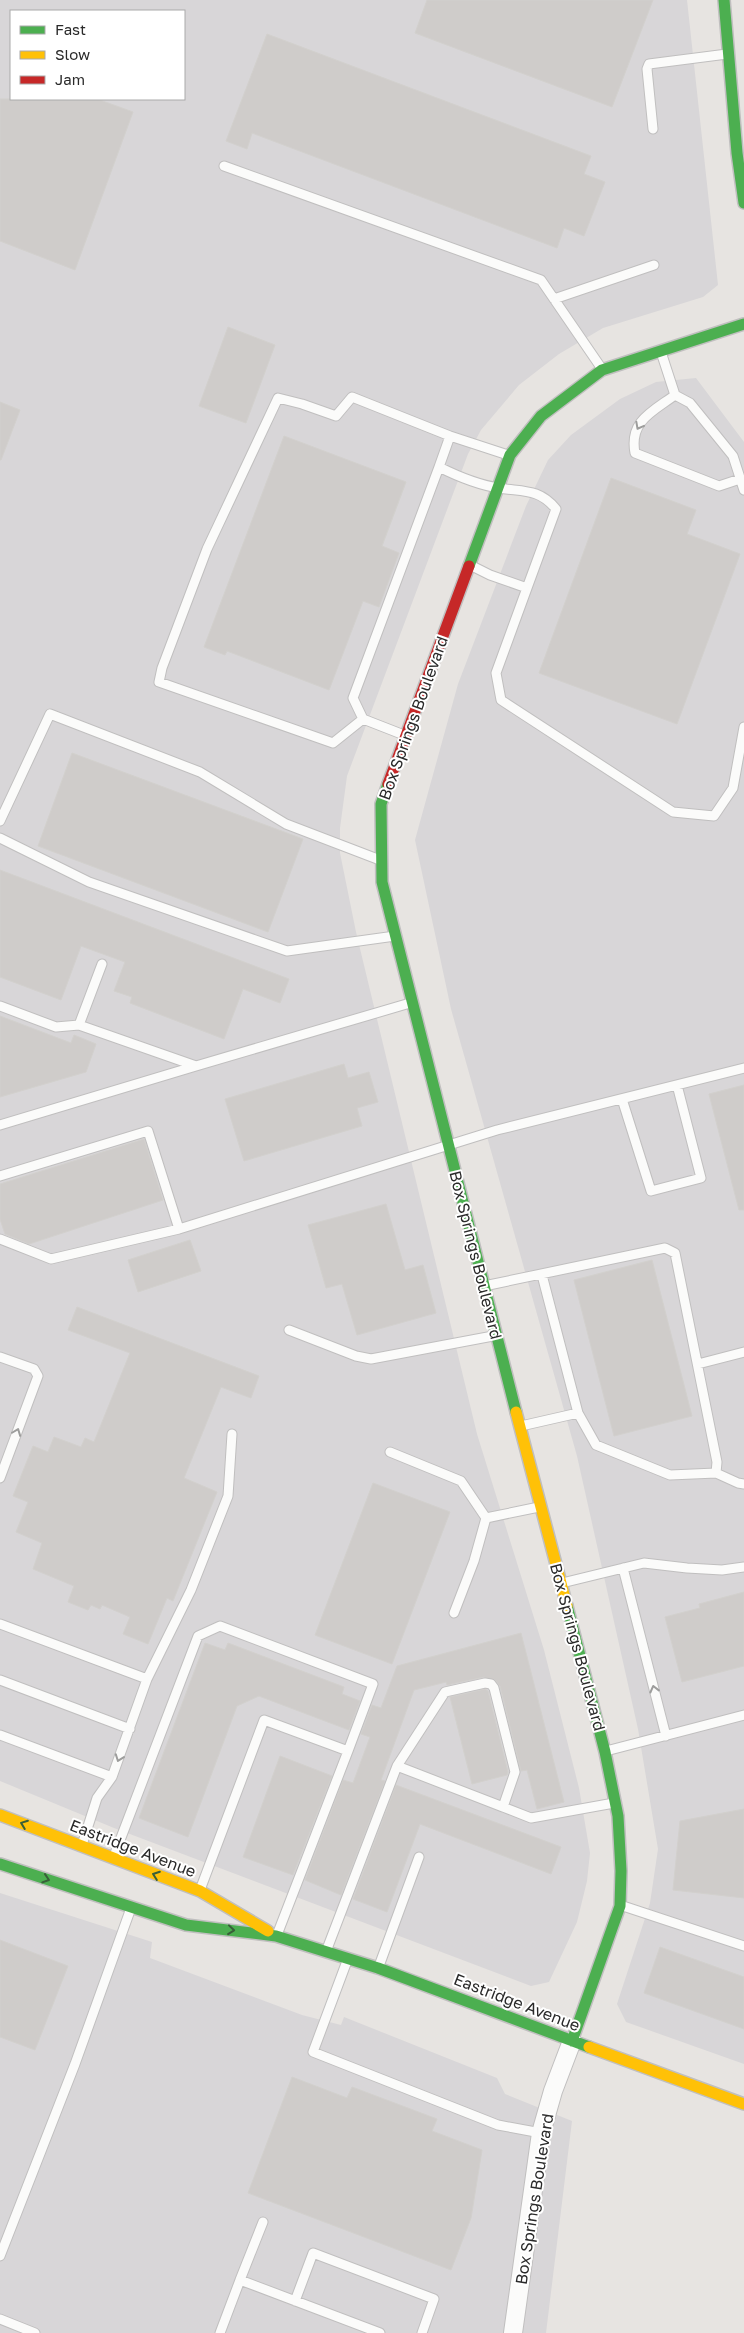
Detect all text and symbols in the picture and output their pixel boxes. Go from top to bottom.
legend [10,10,185,100]
text: Fast [55,20,86,38]
text: Slow [55,45,90,63]
text: Jam [55,70,85,88]
one-way arrow [635,421,645,430]
street label: Box Springs Boulevard [374,633,452,803]
street label: Box Springs Boulevard [445,1169,507,1341]
one-way arrow [11,1428,21,1437]
street label: Box Springs Boulevard [546,1561,610,1733]
one-way arrow [649,1685,660,1694]
one-way arrow [115,1753,125,1762]
street label: Eastridge Avenue [67,1815,199,1881]
one-way arrow [20,1820,29,1830]
one-way arrow [152,1871,161,1881]
one-way arrow [42,1874,50,1884]
one-way arrow [228,1924,236,1935]
street label: Eastridge Avenue [451,1969,583,2035]
street label: Box Springs Boulevard [511,2112,557,2286]

